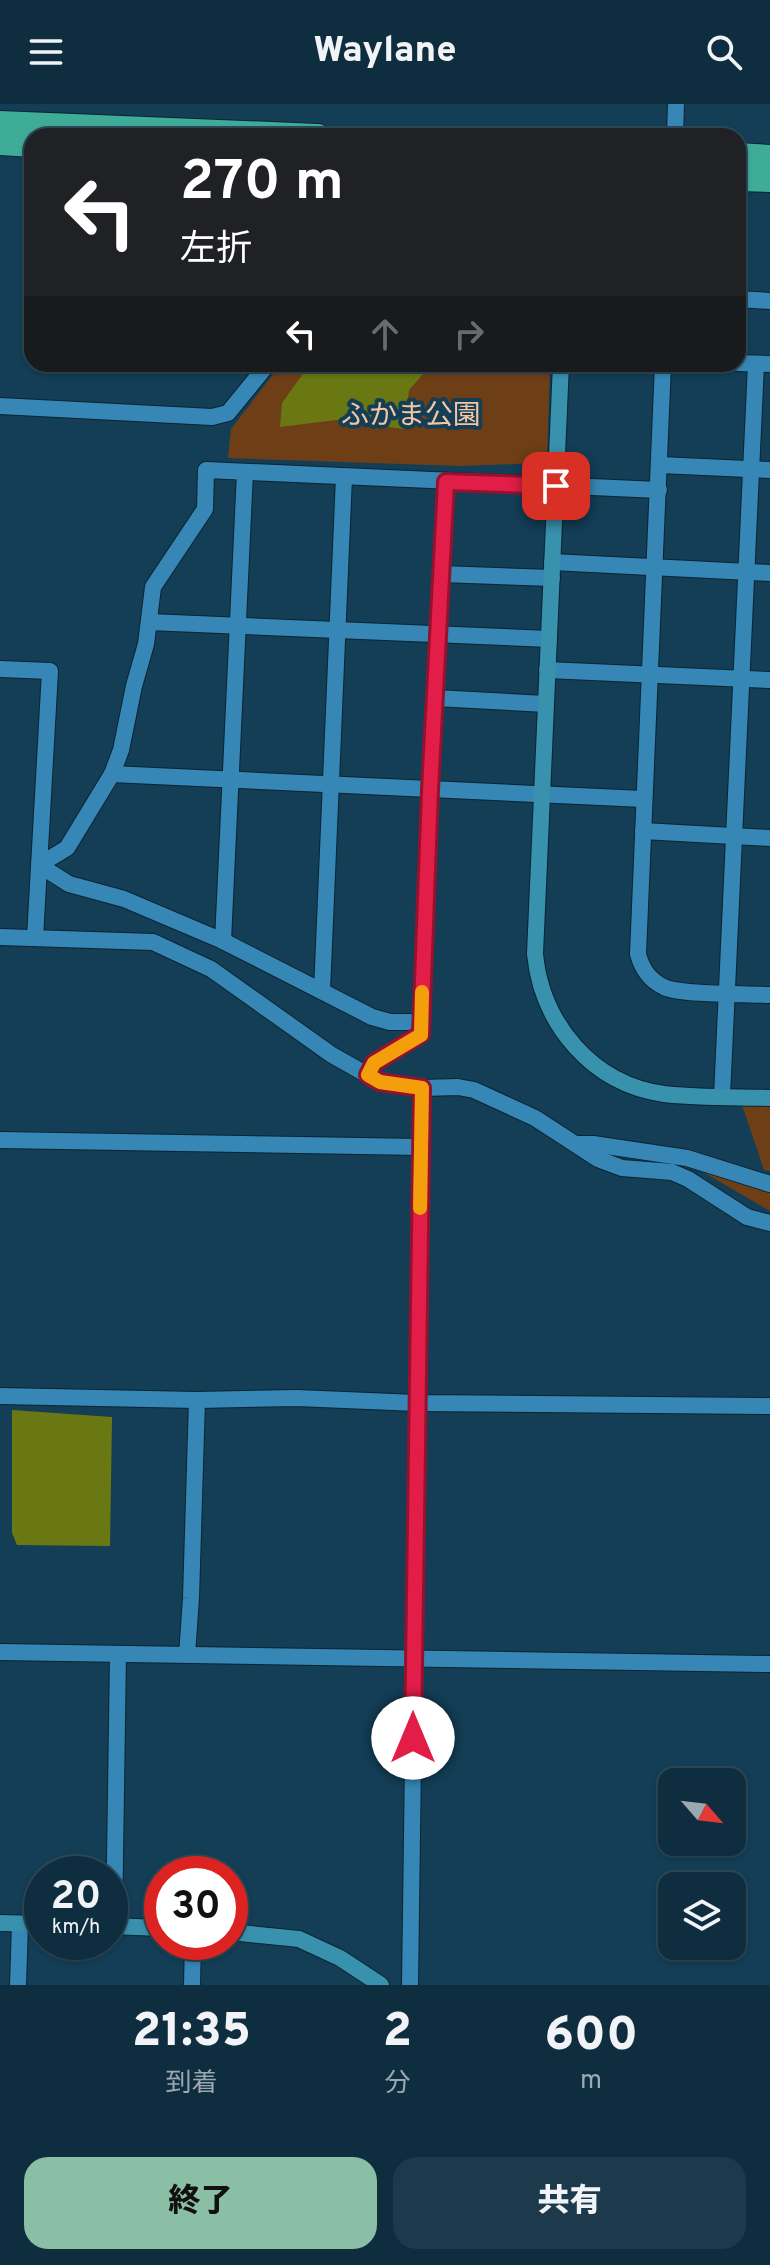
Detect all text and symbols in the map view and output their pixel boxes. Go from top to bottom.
text: Waylane [313,29,457,75]
icon: menu [24,30,68,74]
icon: search [702,30,746,74]
text: 270 m [180,149,344,219]
icon: left [48,160,152,264]
text: 左折 [180,228,252,274]
icon: left [279,312,323,356]
icon: ahead [363,312,407,356]
icon: right [447,312,491,356]
park label: ふかま公園 [341,399,481,435]
pin [522,452,590,520]
icon: arrive [534,464,578,508]
position arrow [371,1696,455,1780]
north arrow [658,1768,746,1856]
map controls [658,1768,746,1960]
speed limit sign: 30 [144,1856,248,1960]
button: layers [658,1872,746,1960]
text: 20 [51,1873,101,1923]
text: km/h [52,1915,100,1941]
text: 21:35 [132,2003,251,2063]
text: 2 [383,2003,412,2063]
text: 600 [544,2007,638,2067]
text: m [580,2065,602,2098]
text: 到着 [165,2068,217,2101]
text: 分 [385,2068,411,2101]
button: 終了 [24,2157,377,2249]
button: 共有 [393,2157,746,2249]

